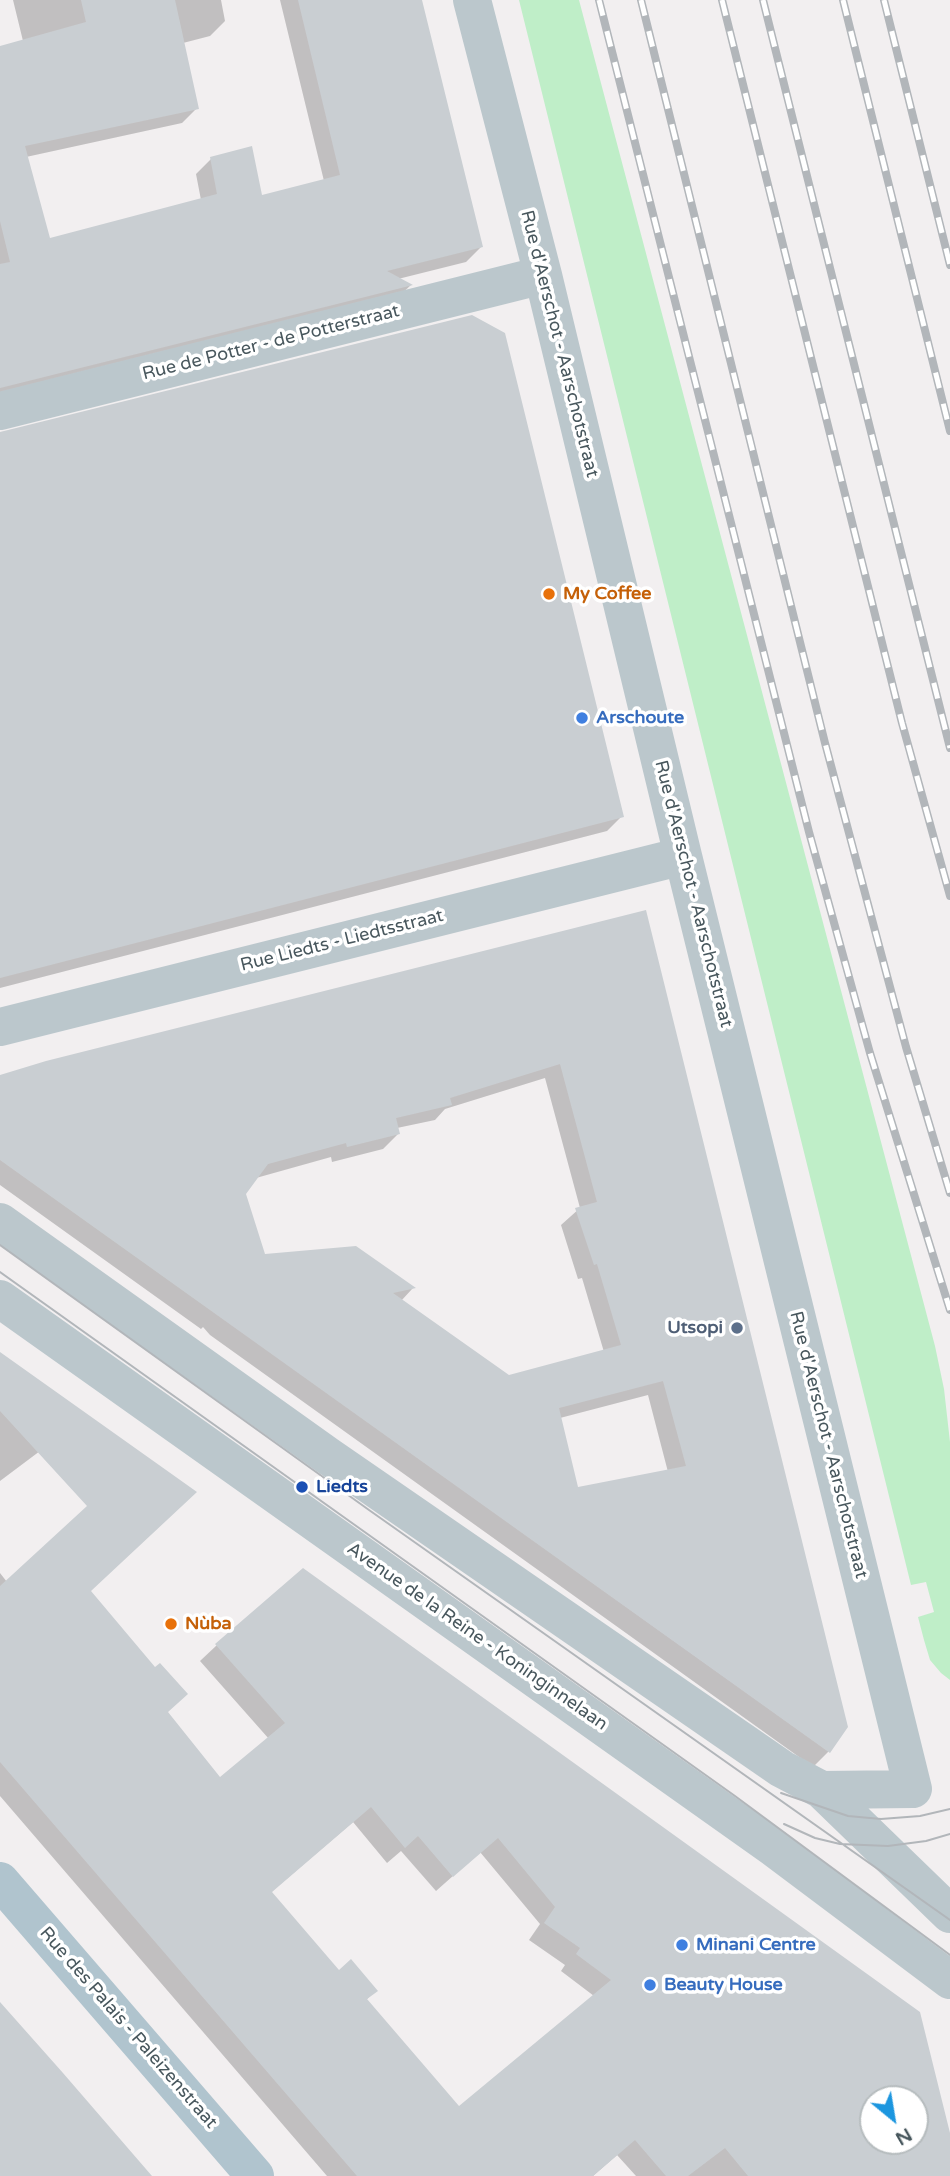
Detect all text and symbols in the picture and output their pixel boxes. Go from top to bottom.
street label: Rue d'Aerschot - Aarschotstraat [515,208,603,480]
street label: Rue de Potter - de Potterstraat [140,301,402,385]
place label: My Coffee [563,583,651,605]
marker: My Coffee [541,586,557,602]
place label: Arschoute [596,707,684,729]
marker: Arschoute [574,710,590,726]
street label: Rue d'Aerschot - Aarschotstraat [649,758,737,1030]
street label: Rue Liedts - Liedtsstraat [238,905,446,977]
street label: Rue d'Aerschot - Aarschotstraat [784,1309,872,1581]
place label: Utsopi [667,1317,723,1339]
marker: Utsopi [729,1320,745,1336]
place label: Liedts [316,1476,368,1498]
marker: Liedts [294,1479,310,1495]
street label: Avenue de la Reine - Koninginnelaan [343,1538,611,1736]
place label: Nùba [185,1613,232,1635]
marker: Nùba [163,1616,179,1632]
street label: Rue des Palais - Paleizenstraat [35,1923,221,2133]
place label: Minani Centre [696,1934,816,1956]
marker: Minani Centre [674,1937,690,1953]
place label: Beauty House [664,1974,783,1996]
marker: Beauty House [642,1977,658,1993]
north arrow [859,2085,929,2155]
text: N [891,2123,916,2150]

